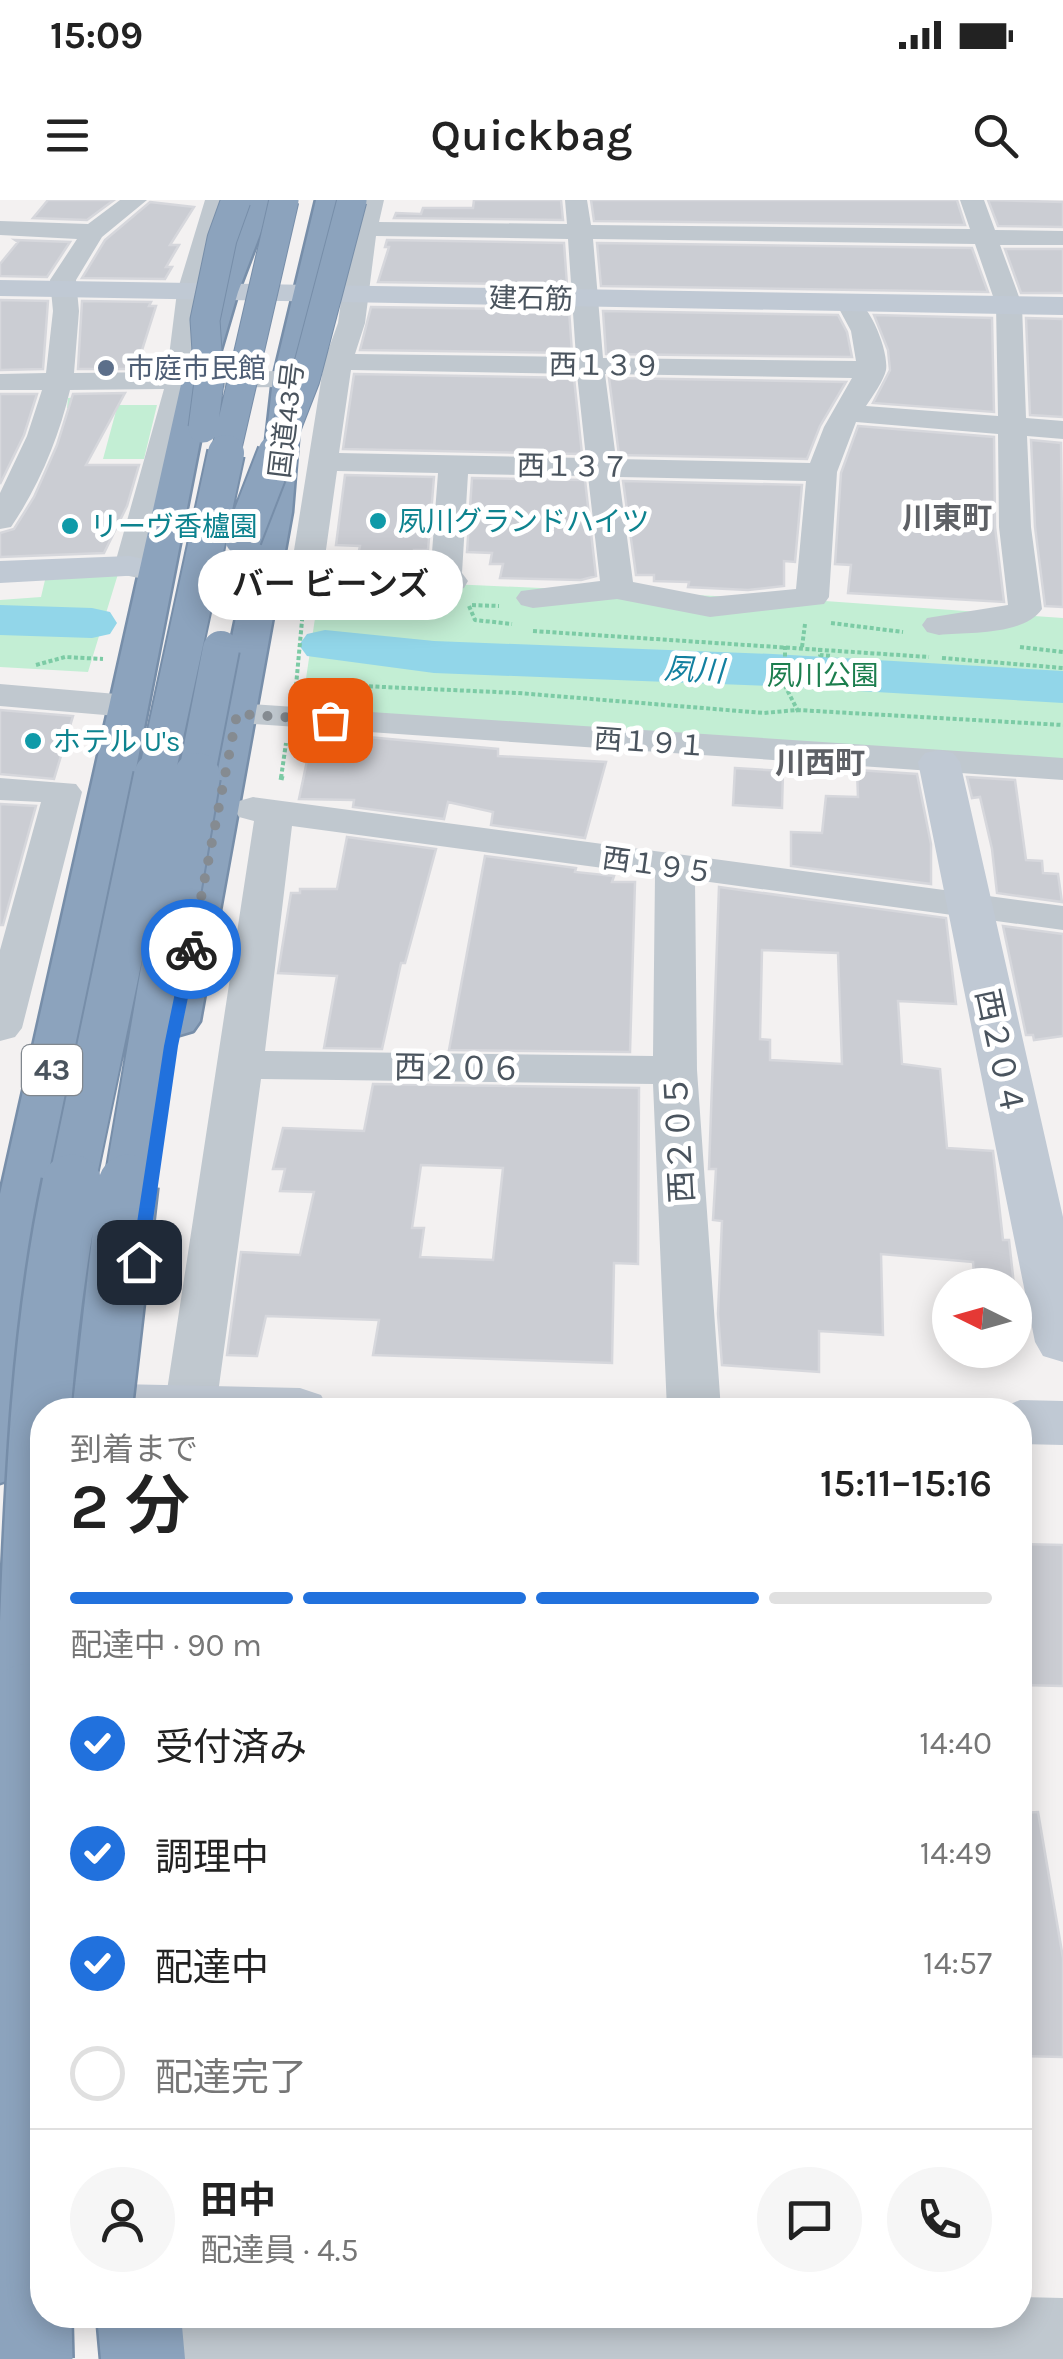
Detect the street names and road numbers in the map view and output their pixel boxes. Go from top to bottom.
street label: 建石筋 [489,281,573,316]
street label: 西１３９ [549,348,661,383]
street label: 国道43号 [263,360,310,480]
street label: 西１３７ [517,449,629,484]
street label: 西１９１ [593,722,707,763]
street label: 西１９５ [600,841,716,890]
street label: 西２０４ [968,986,1031,1119]
road number: 43 [22,1045,82,1095]
street label: 西２０６ [394,1049,522,1088]
street label: 西２０５ [658,1074,701,1204]

